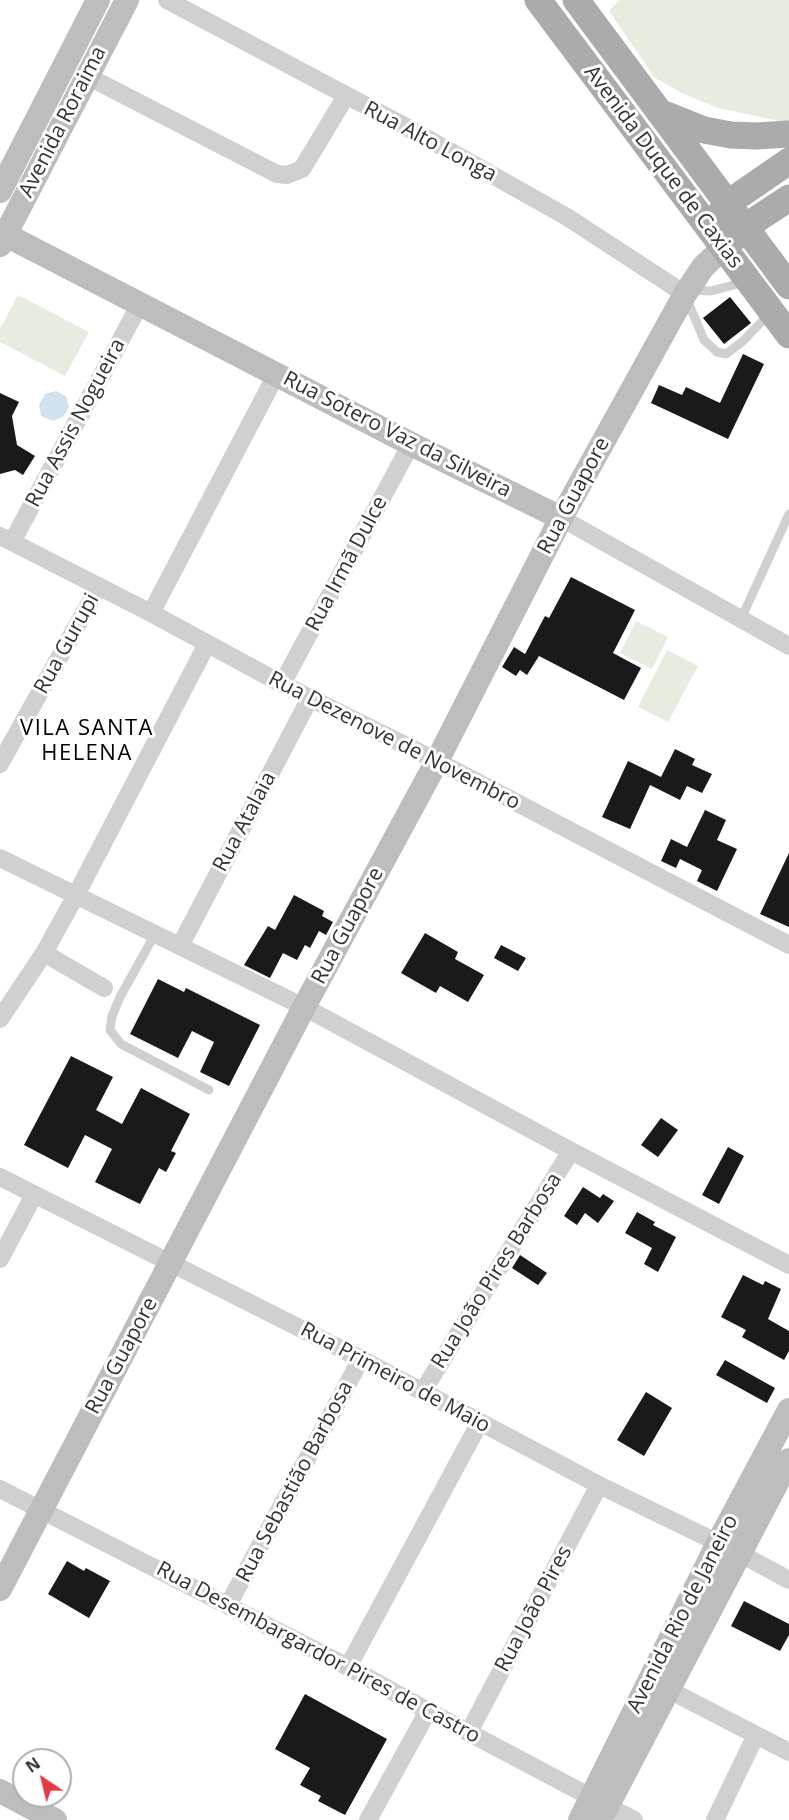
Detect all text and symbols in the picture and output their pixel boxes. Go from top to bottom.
street label: Avenida Roraima [14,42,112,202]
street label: Avenida Duque de Caxias [578,60,748,274]
street label: Rua Alto Longa [359,96,501,188]
street label: Rua Assis Nogueira [21,334,131,512]
street label: Rua Sotero Vaz da Silveira [279,366,515,504]
street label: Rua Guapore [533,433,615,559]
street label: Rua Irmã Dulce [301,492,393,636]
street label: Rua Gurupi [29,589,105,699]
street label: Rua Dezenove de Novembro [264,666,524,816]
district label: VILA SANTA HELENA [20,716,154,768]
street label: Rua Atalaia [208,768,282,876]
street label: Rua Guapore [307,863,389,989]
street label: Rua João Pires Barbosa [427,1169,567,1373]
street label: Rua Guapore [81,1293,163,1419]
street label: Rua Primeiro de Maio [296,1317,494,1439]
street label: Rua Sebastião Barbosa [231,1377,359,1587]
street label: Avenida Rio de Janeiro [622,1511,744,1717]
street label: Rua João Pires [490,1542,578,1676]
street label: Rua Desembargardor Pires de Castro [152,1557,484,1749]
north arrow [12,1748,72,1808]
text: N [21,1752,44,1778]

